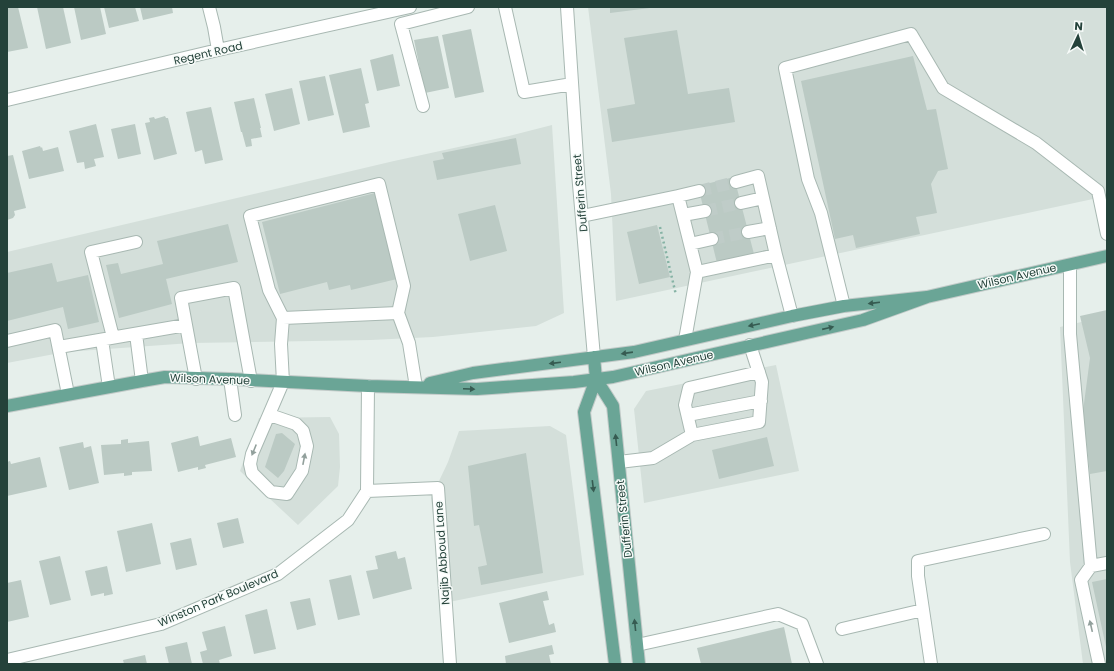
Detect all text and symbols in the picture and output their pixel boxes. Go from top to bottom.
north arrow [1058,16,1098,56]
text: N [1074,18,1083,34]
street label: Regent Road [172,37,244,69]
street label: Dufferin Street [569,154,591,232]
street label: Wilson Avenue [976,259,1058,293]
one-way arrow [868,300,880,306]
one-way arrow [748,322,760,328]
one-way arrow [822,324,834,330]
street label: Wilson Avenue [633,346,715,380]
one-way arrow [621,350,633,356]
one-way arrow [549,360,561,366]
street label: Wilson Avenue [170,370,251,388]
one-way arrow [463,386,476,392]
one-way arrow [613,434,620,446]
one-way arrow [250,445,256,457]
one-way arrow [302,453,308,465]
street label: Dufferin Street [612,479,636,559]
one-way arrow [590,480,596,492]
street label: Najib Abboud Lane [430,501,454,605]
street label: Winston Park Boulevard [155,565,281,631]
one-way arrow [631,619,638,631]
one-way arrow [1087,620,1093,632]

